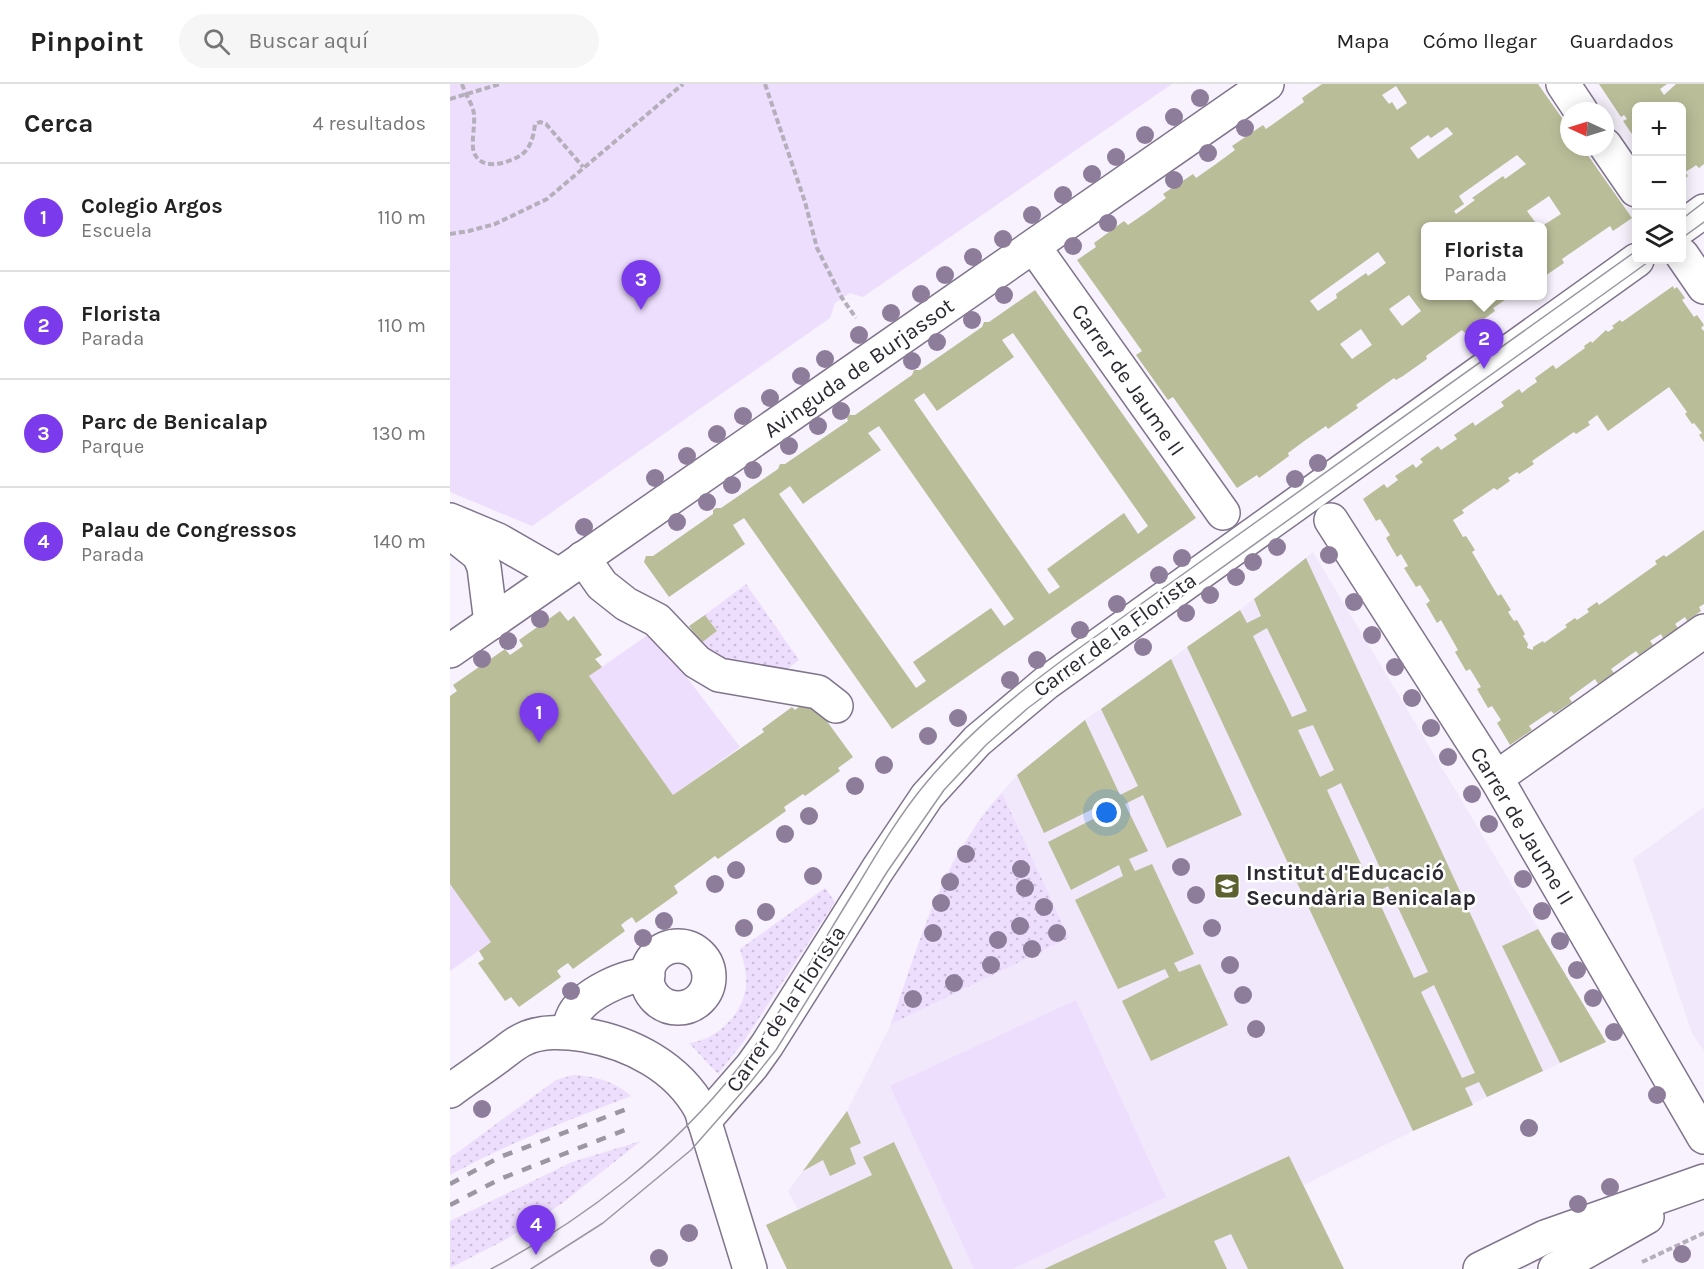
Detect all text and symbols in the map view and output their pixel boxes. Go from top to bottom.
search box [179,14,599,68]
text: Pinpoint [30,25,143,58]
icon: search [200,25,233,58]
text: Buscar aquí [248,28,369,54]
text: Mapa [1336,29,1390,53]
text: Cómo llegar [1423,29,1537,53]
text: Guardados [1570,29,1674,53]
north arrow [1560,102,1614,156]
map controls [1632,102,1686,264]
button: + [1632,102,1686,156]
text: Cerca [24,108,93,139]
text: 4 resultados [313,112,426,135]
button: − [1632,156,1686,210]
text: Colegio Argos [81,193,223,219]
text: 1 [40,206,47,229]
text: 110 m [377,206,426,229]
button: layers [1632,210,1686,264]
text: Escuela [81,219,152,242]
popup [1421,222,1547,300]
text: Florista [1444,237,1524,263]
pin: 3 [622,260,660,310]
text: Parada [1444,263,1507,286]
street label: Avinguda de Burjassot [759,293,959,443]
street label: Carrer de Jaume II [1066,299,1190,461]
text: Florista [81,301,161,327]
text: 2 [37,314,50,337]
text: 110 m [377,314,426,337]
pin: 2 [1464,320,1504,369]
text: Parada [81,327,144,350]
text: Parc de Benicalap [81,409,268,435]
text: 3 [37,422,50,445]
text: 130 m [372,422,426,445]
text: Parque [81,435,144,458]
text: Palau de Congressos [81,517,297,543]
text: 4 [38,530,49,553]
text: 140 m [373,530,426,553]
text: Parada [81,543,144,566]
street label: Carrer de la Florista [1028,567,1202,703]
pin: 1 [520,694,559,743]
street label: Carrer de Jaume II [1465,742,1579,910]
your location [1092,798,1121,827]
place label: Institut d'Educació Secundària Benicalap [1246,860,1476,911]
school or university icon: Institut d'Educació Secundària Benicalap [1212,871,1242,901]
street label: Carrer de la Florista [721,921,851,1097]
pin: 4 [516,1206,556,1255]

